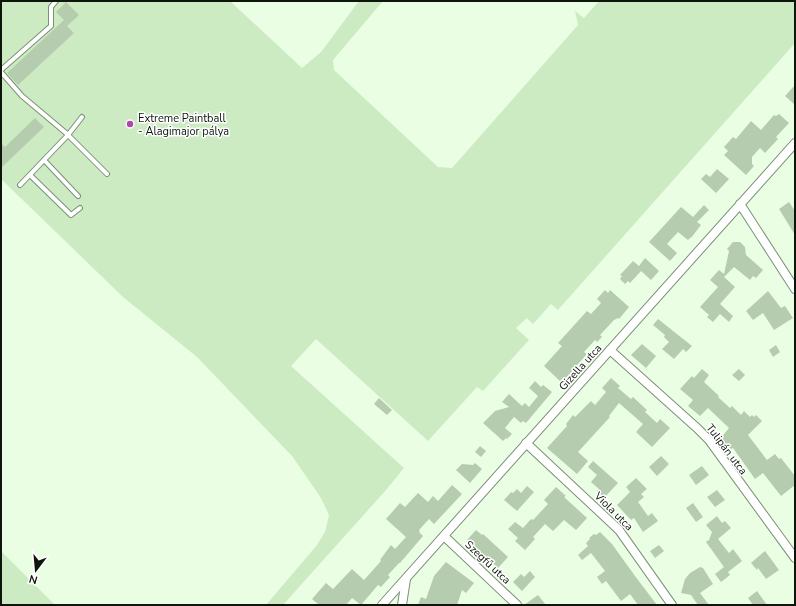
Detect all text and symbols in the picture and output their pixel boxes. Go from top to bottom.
place label: Extreme Paintball - Alagimajor pálya [138,111,229,139]
marker: Extreme Paintball - Alagimajor pálya [125,119,135,129]
street label: Gizella utca [556,341,605,394]
street label: Tulipán utca [703,421,751,478]
street label: Viola utca [590,488,636,534]
street label: Szegfű utca [462,537,514,588]
north arrow [16,550,56,590]
text: N [27,571,39,587]

